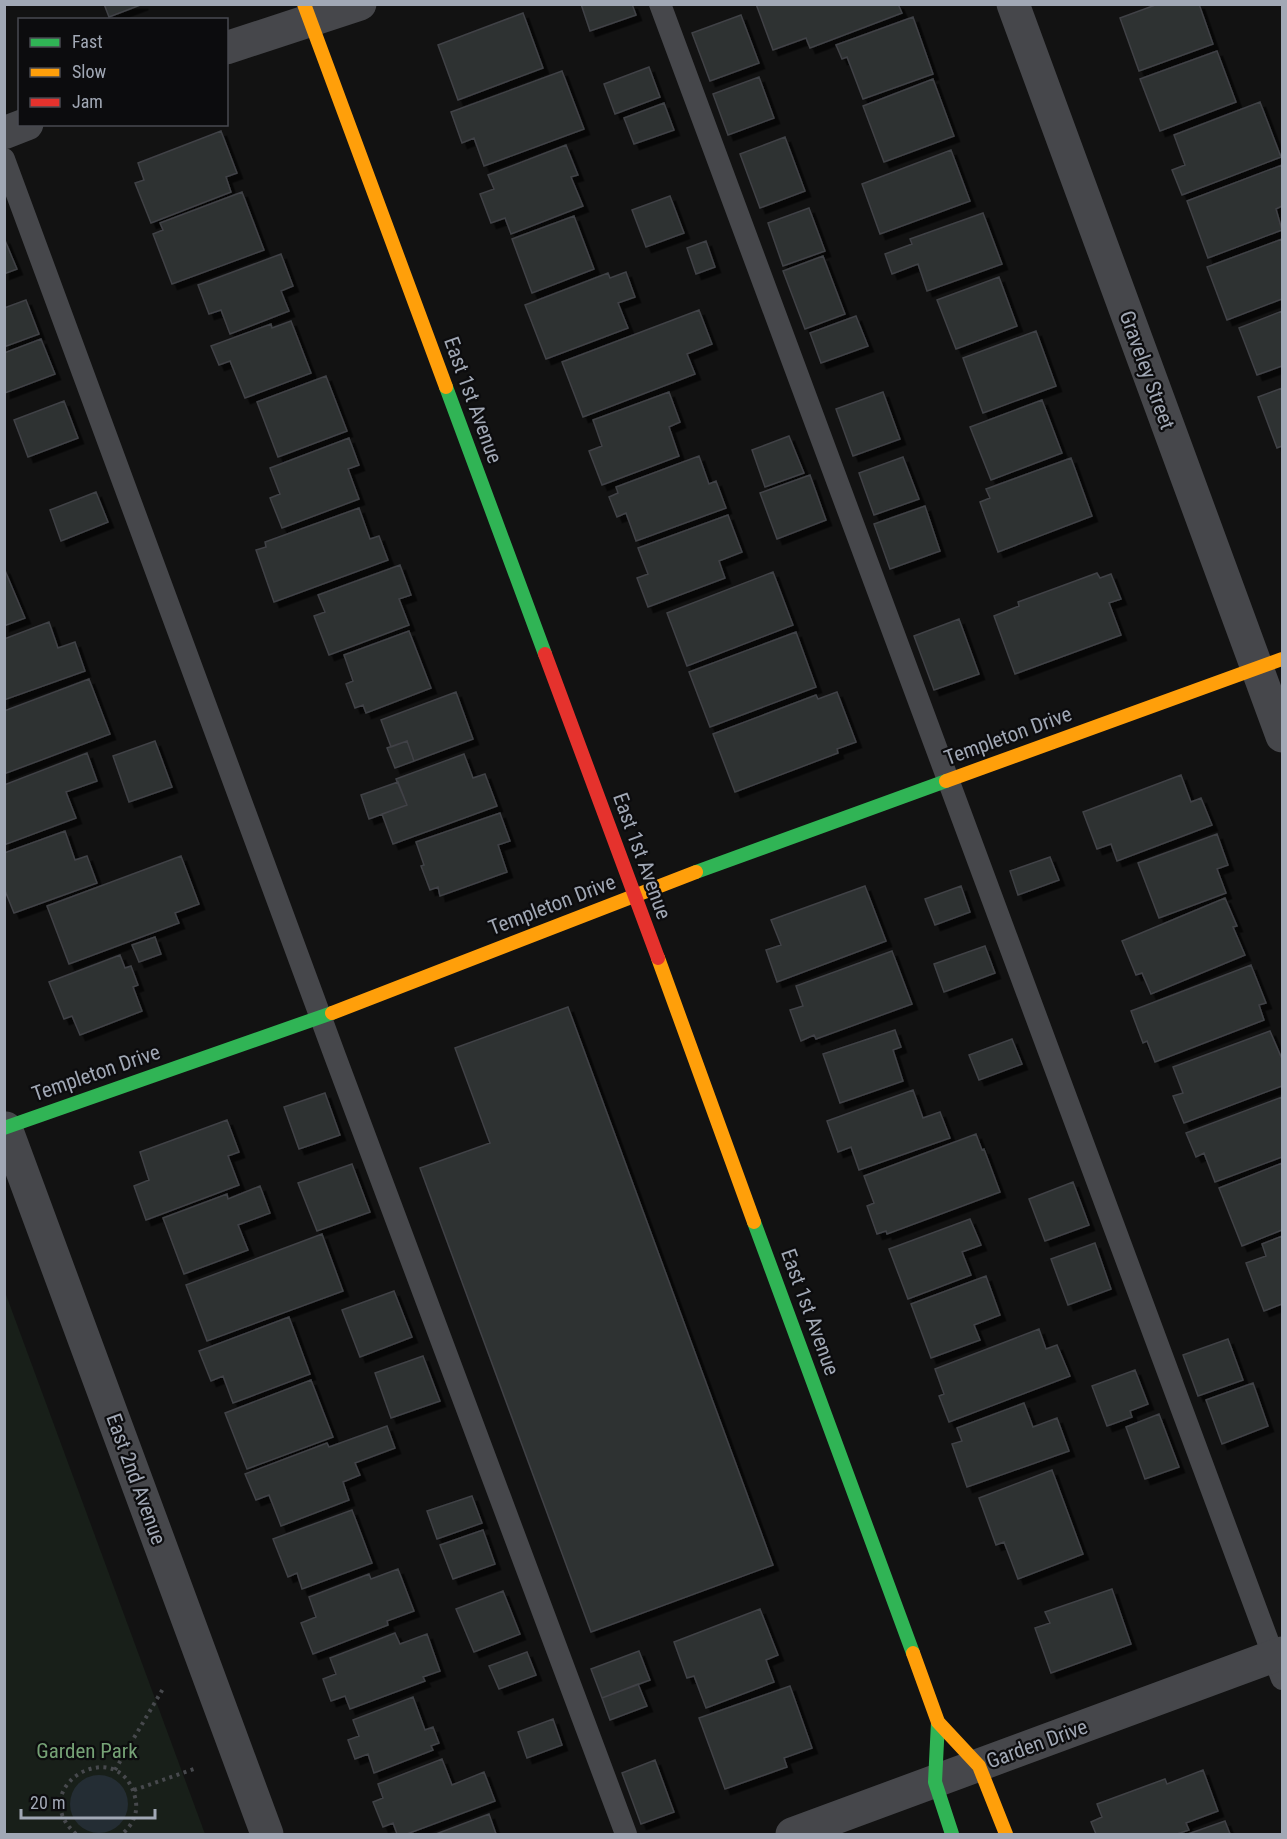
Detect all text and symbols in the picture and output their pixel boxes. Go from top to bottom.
legend [18,18,228,126]
text: Fast [72,31,103,52]
text: Slow [72,61,107,82]
text: Jam [72,91,103,112]
street label: Graveley Street [1114,307,1180,433]
street label: East 1st Avenue [439,334,507,467]
street label: Templeton Drive [941,702,1075,770]
street label: East 1st Avenue [608,790,676,923]
street label: Templeton Drive [485,870,619,940]
street label: Templeton Drive [29,1040,163,1106]
street label: East 1st Avenue [776,1246,844,1379]
street label: East 2nd Avenue [101,1410,171,1548]
street label: Garden Drive [983,1715,1091,1773]
park label: Garden Park [36,1739,138,1763]
scale bar [21,1782,154,1820]
text: 20 m [30,1792,65,1813]

